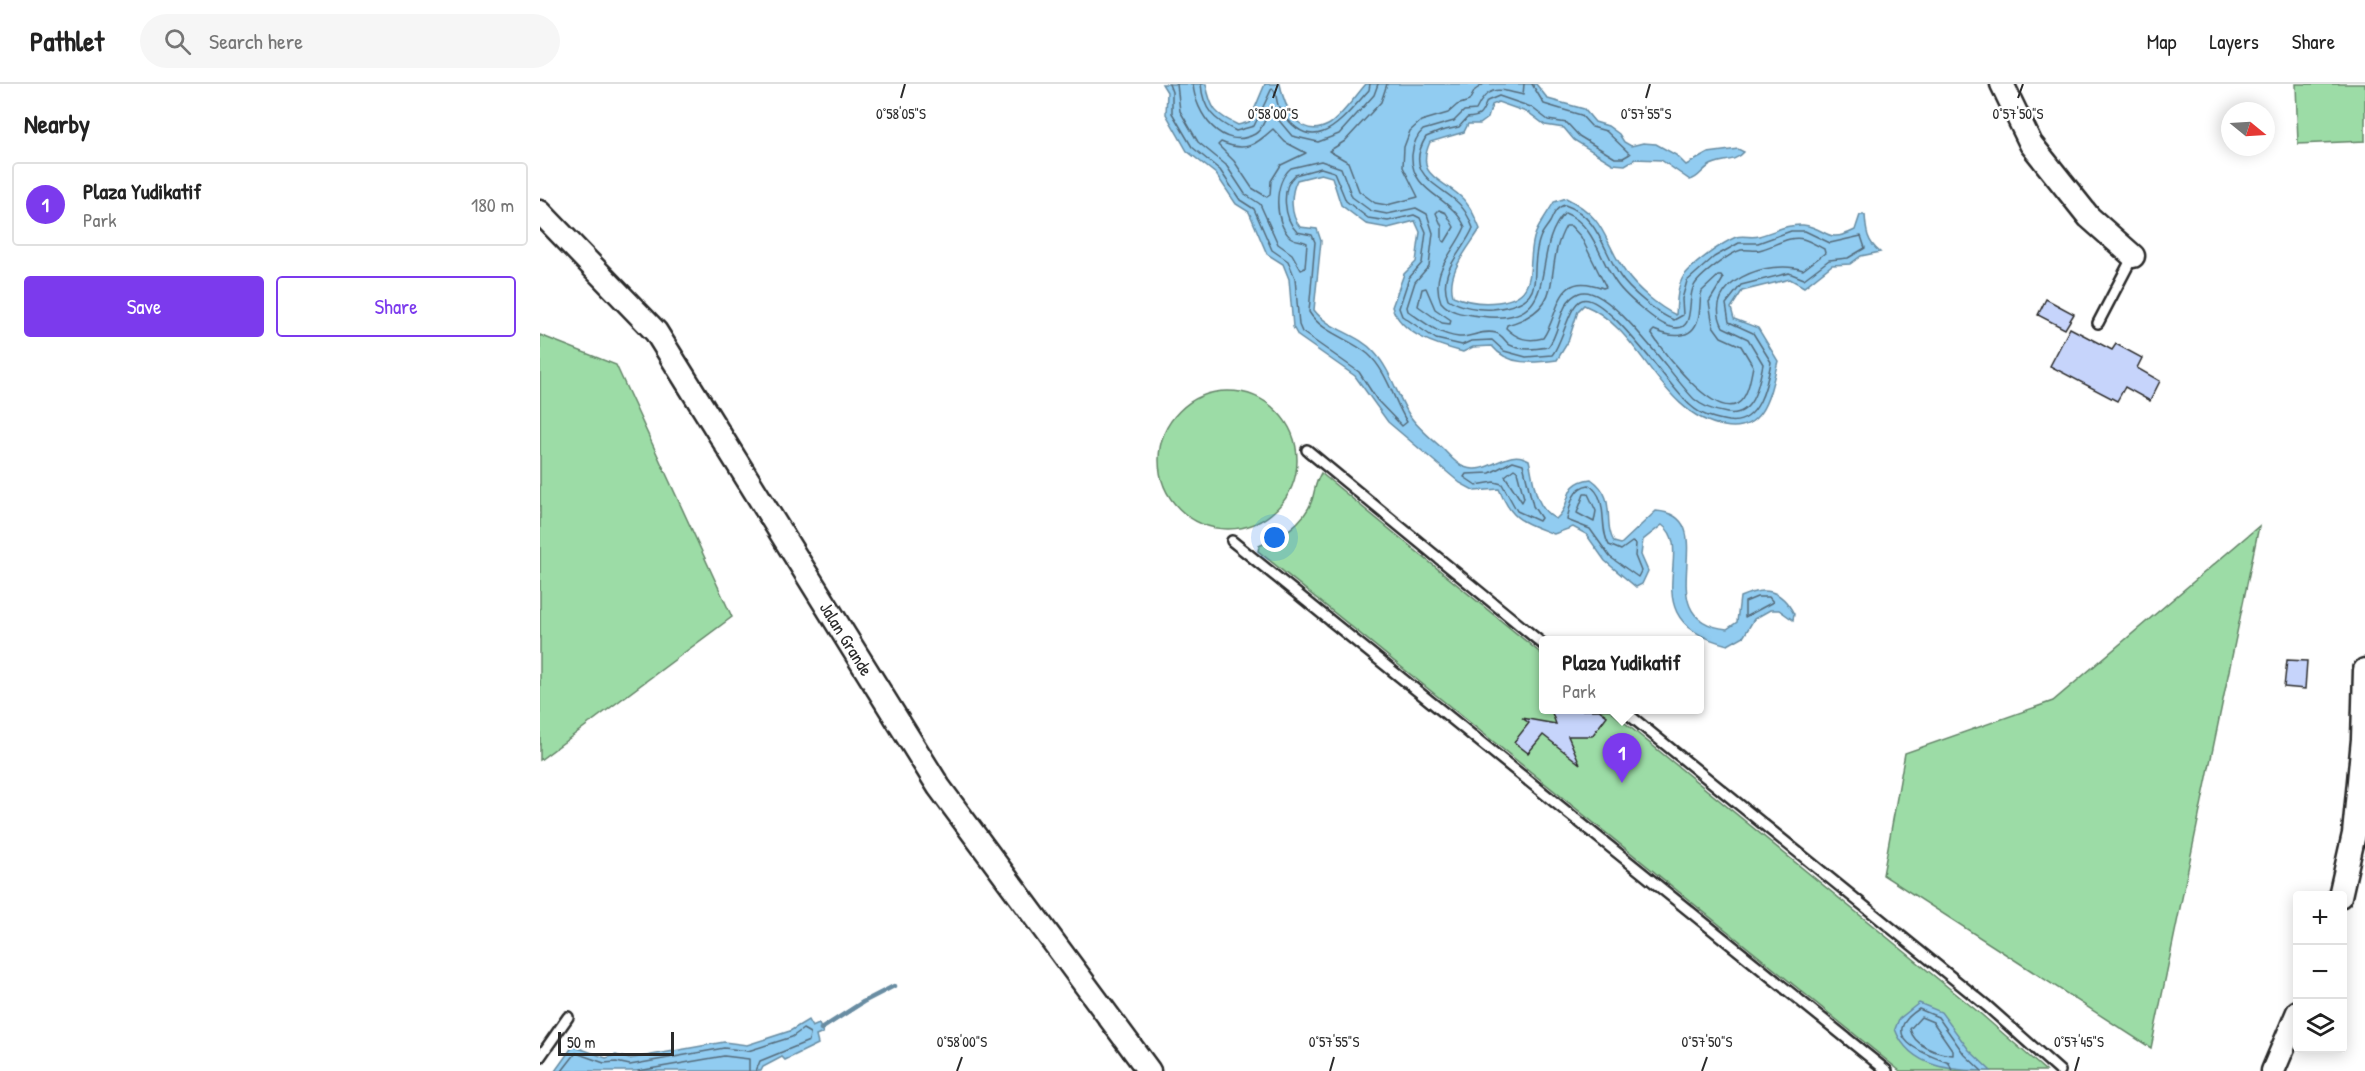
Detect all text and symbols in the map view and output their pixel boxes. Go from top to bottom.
search box [140,14,560,68]
text: Pathlet [30,22,104,60]
icon: search [161,25,194,58]
text: Search here [209,26,303,56]
text: Map [2147,27,2176,56]
text: Layers [2209,27,2259,56]
text: Share [2292,27,2335,56]
north arrow [2221,102,2275,156]
text: 0°58'05"S [876,103,926,124]
text: 0°58'00"S [1248,103,1298,124]
text: 0°57'55"S [1621,103,1671,124]
text: 0°57'50"S [1993,103,2044,124]
text: Nearby [24,106,90,141]
text: Plaza Yudikatif [83,176,201,206]
text: 1 [42,191,49,218]
text: 180 m [471,191,514,218]
text: Park [83,206,116,233]
button: Save [24,276,264,337]
button: Share [276,276,516,337]
your location [1260,523,1289,552]
street label: Jalan Grande [814,597,879,680]
popup [1539,636,1704,714]
text: Plaza Yudikatif [1562,647,1681,677]
text: Park [1562,677,1596,704]
pin: 1 [1602,734,1642,783]
map controls [2293,891,2347,1053]
button: + [2293,891,2347,945]
button: − [2293,945,2347,999]
button: layers [2293,999,2347,1053]
scale bar [558,1029,674,1056]
text: 50 m [567,1031,596,1053]
text: 0°58'00"S [937,1031,987,1052]
text: 0°57'55"S [1309,1031,1359,1052]
text: 0°57'50"S [1682,1031,1733,1052]
text: 0°57'45"S [2054,1031,2104,1052]

